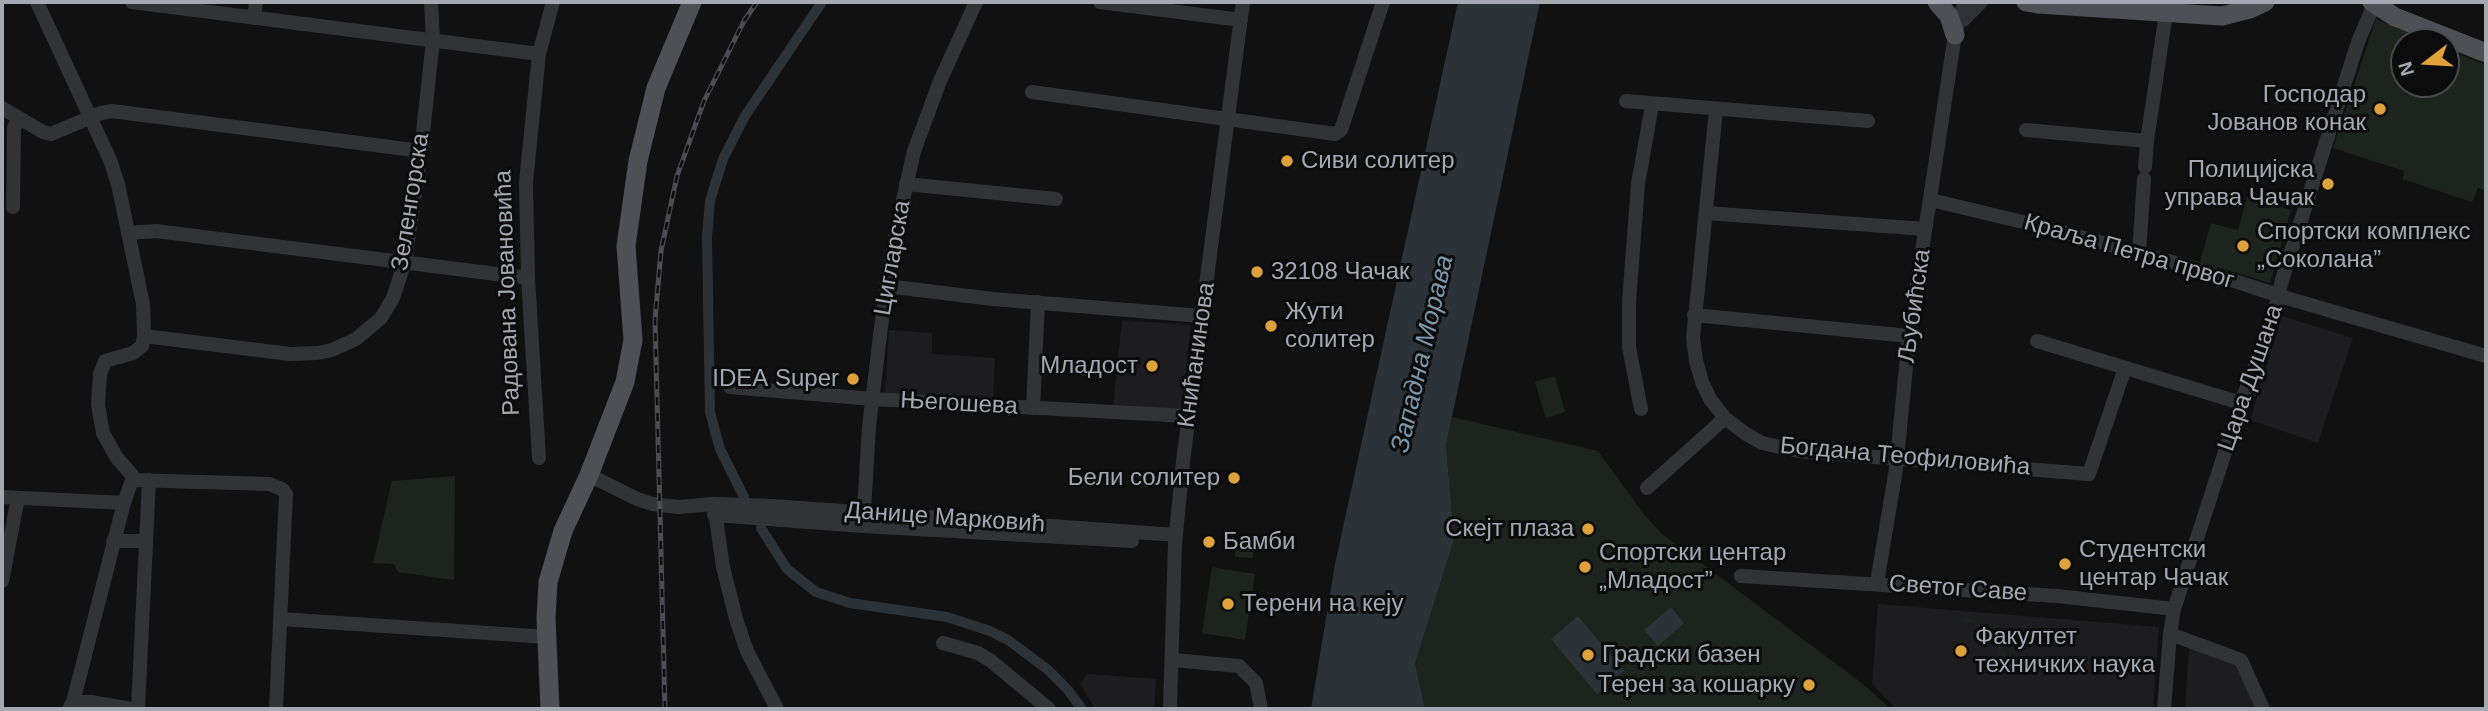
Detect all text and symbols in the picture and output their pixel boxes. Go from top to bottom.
north arrow [2390,28,2460,98]
text: N [2394,59,2418,78]
place label: Господар Јованов конак [2208,81,2366,137]
marker: Господар Јованов конак [2372,101,2388,117]
street label: Зеленгорска [386,131,436,273]
place label: Сиви солитер [1301,147,1454,175]
marker: Сиви солитер [1279,153,1295,169]
place label: Полицијска управа Чачак [2165,156,2314,212]
street label: Радована Јовановића [489,170,527,416]
marker: Полицијска управа Чачак [2320,176,2336,192]
street label: Цигларска [869,198,917,318]
street label: Краља Петра првог [2020,208,2238,296]
place label: Спортски комплекс „Соколана” [2257,218,2471,274]
marker: Спортски комплекс „Соколана” [2235,238,2251,254]
street label: Љубићска [1893,247,1937,365]
water label: Западна Морава [1385,252,1461,456]
place label: 32108 Чачак [1271,258,1410,286]
marker: 32108 Чачак [1249,264,1265,280]
street label: Книћанинова [1173,280,1221,430]
place label: Жути солитер [1285,298,1375,354]
street label: Цара Душана [2212,301,2290,455]
marker: Жути солитер [1263,318,1279,334]
place label: Младост [1040,352,1138,380]
marker: Младост [1144,358,1160,374]
place label: IDEA Super [712,365,839,393]
marker: IDEA Super [845,371,861,387]
street label: Његошева [900,387,1018,421]
street label: Богдана Теофиловића [1779,432,2031,482]
place label: Бели солитер [1068,464,1220,492]
marker: Бели солитер [1226,470,1242,486]
street label: Данице Марковић [844,497,1046,539]
place label: Скејт плаза [1445,515,1574,543]
marker: Скејт плаза [1580,521,1596,537]
place label: Бамби [1223,528,1295,556]
marker: Бамби [1201,534,1217,550]
place label: Студентски центар Чачак [2079,536,2228,592]
place label: Спортски центар „Младост” [1599,539,1786,595]
marker: Студентски центар Чачак [2057,556,2073,572]
marker: Спортски центар „Младост” [1577,559,1593,575]
street label: Светог Саве [1888,570,2028,608]
place label: Терени на кеју [1242,590,1403,618]
marker: Терени на кеју [1220,596,1236,612]
place label: Факултет техничких наука [1975,623,2155,679]
place label: Градски базен [1602,641,1761,669]
marker: Факултет техничких наука [1953,643,1969,659]
marker: Градски базен [1580,647,1596,663]
place label: Терен за кошарку [1598,671,1795,699]
marker: Терен за кошарку [1801,677,1817,693]

